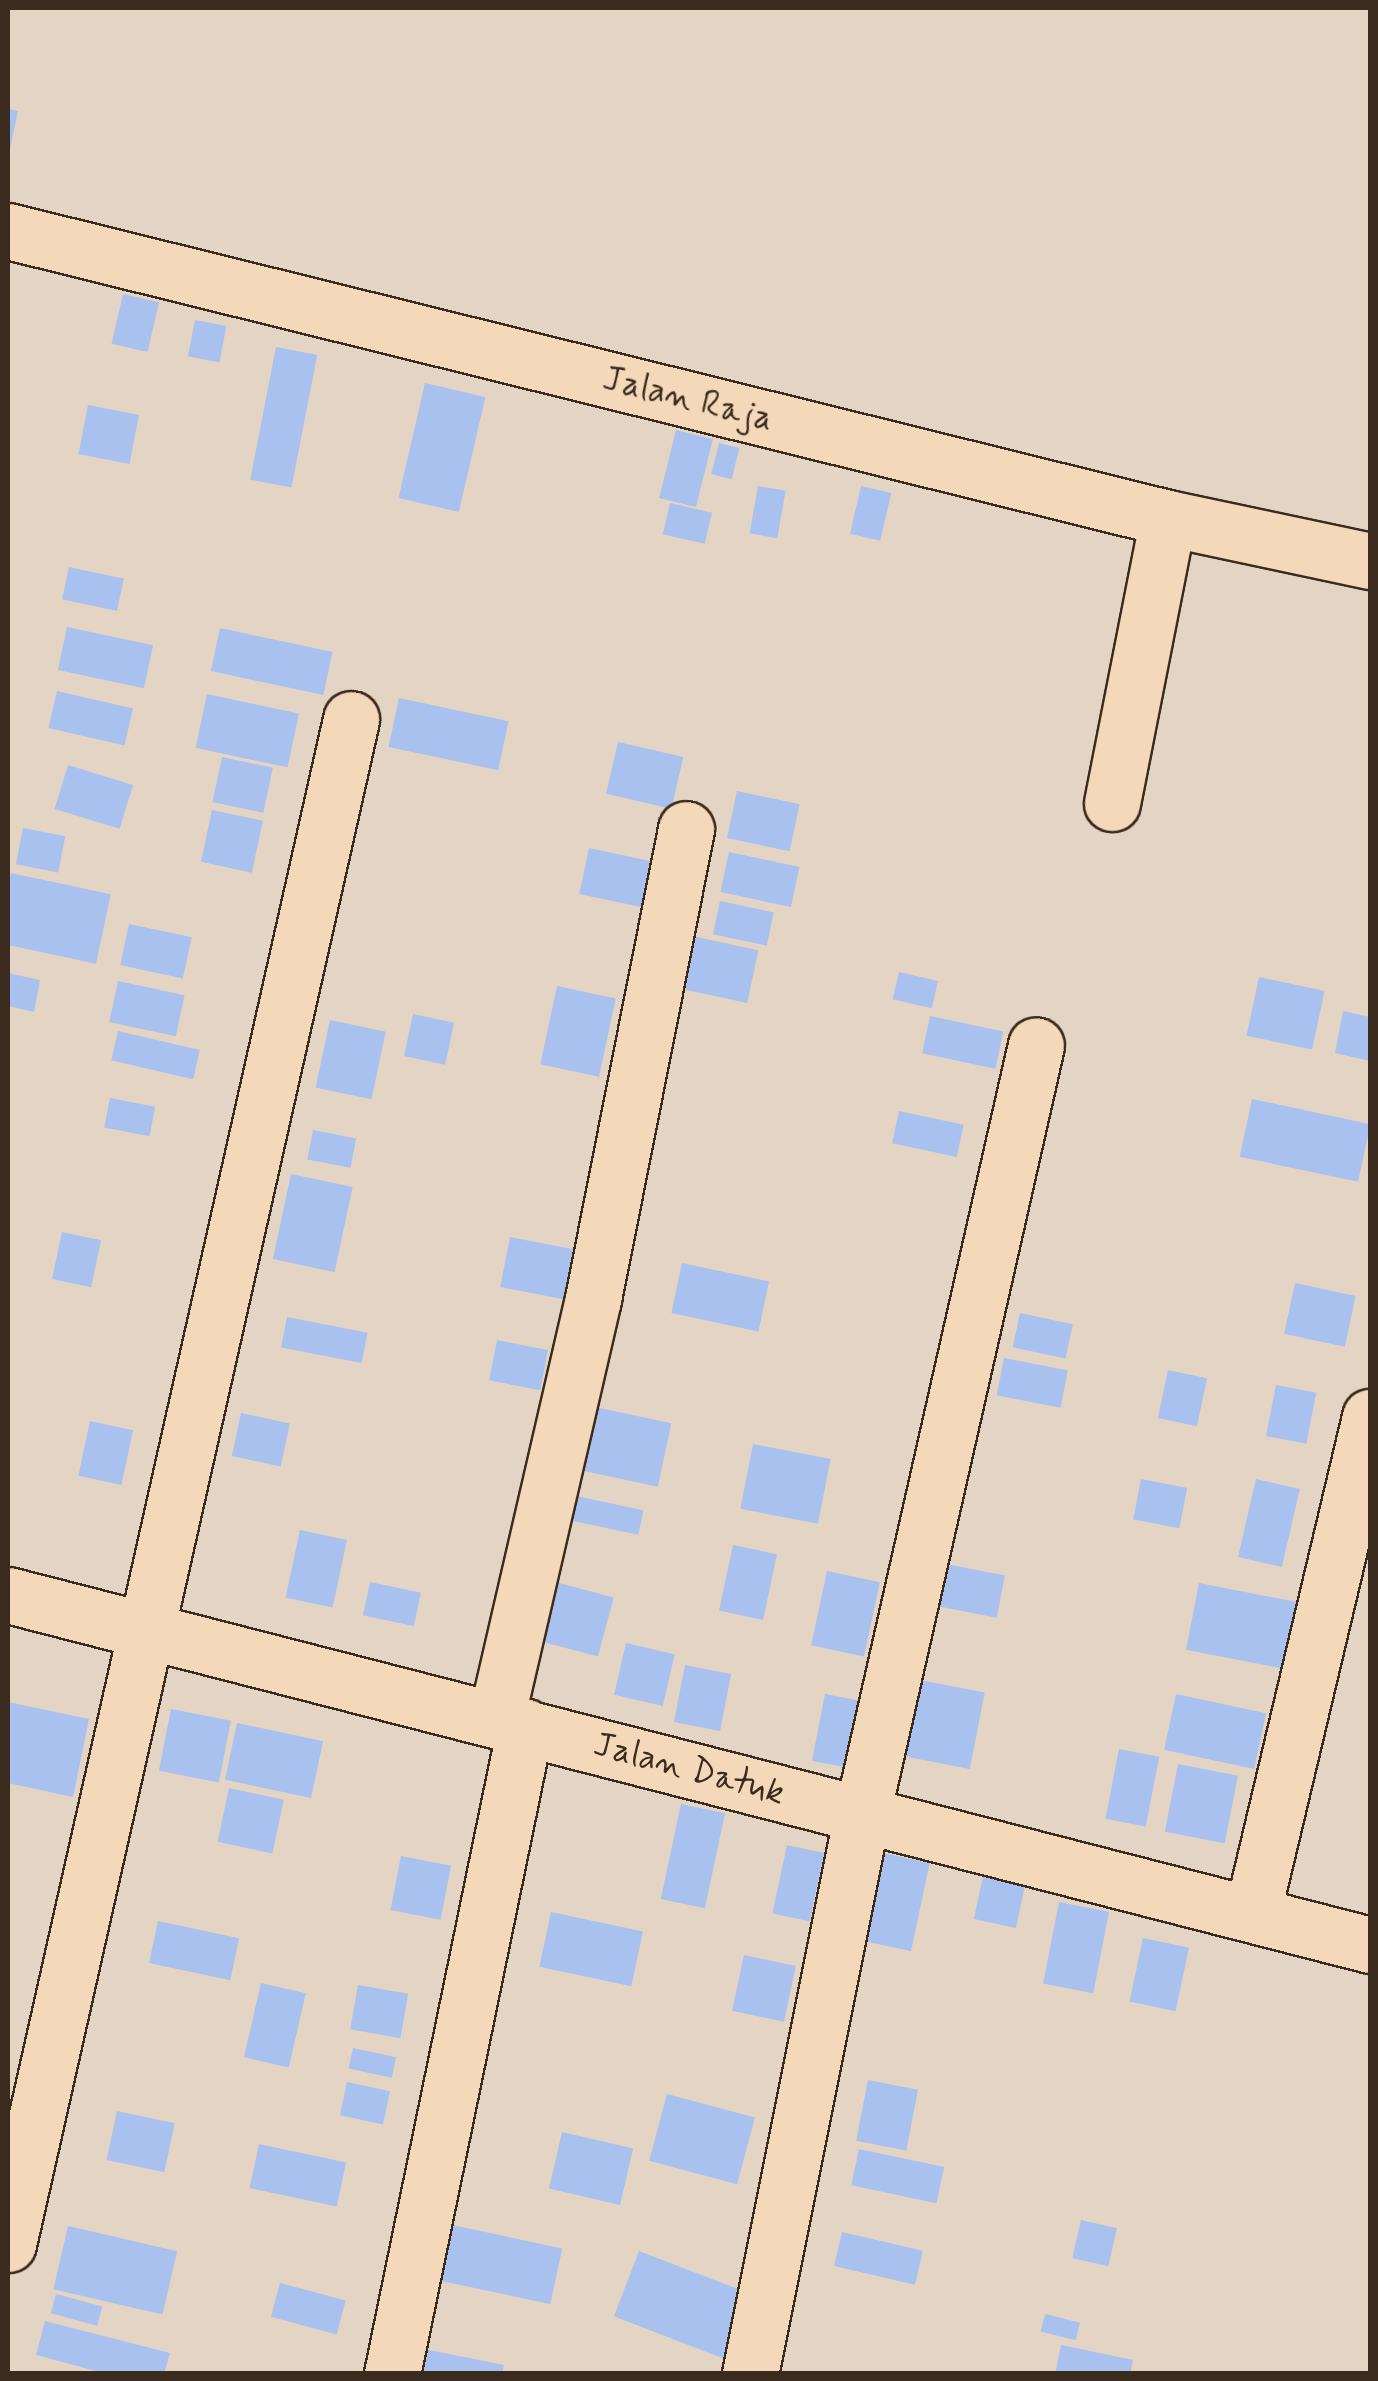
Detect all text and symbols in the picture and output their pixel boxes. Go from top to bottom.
street label: Jalan Raja [601,358,775,440]
street label: Jalan Datuk [590,1724,788,1814]

